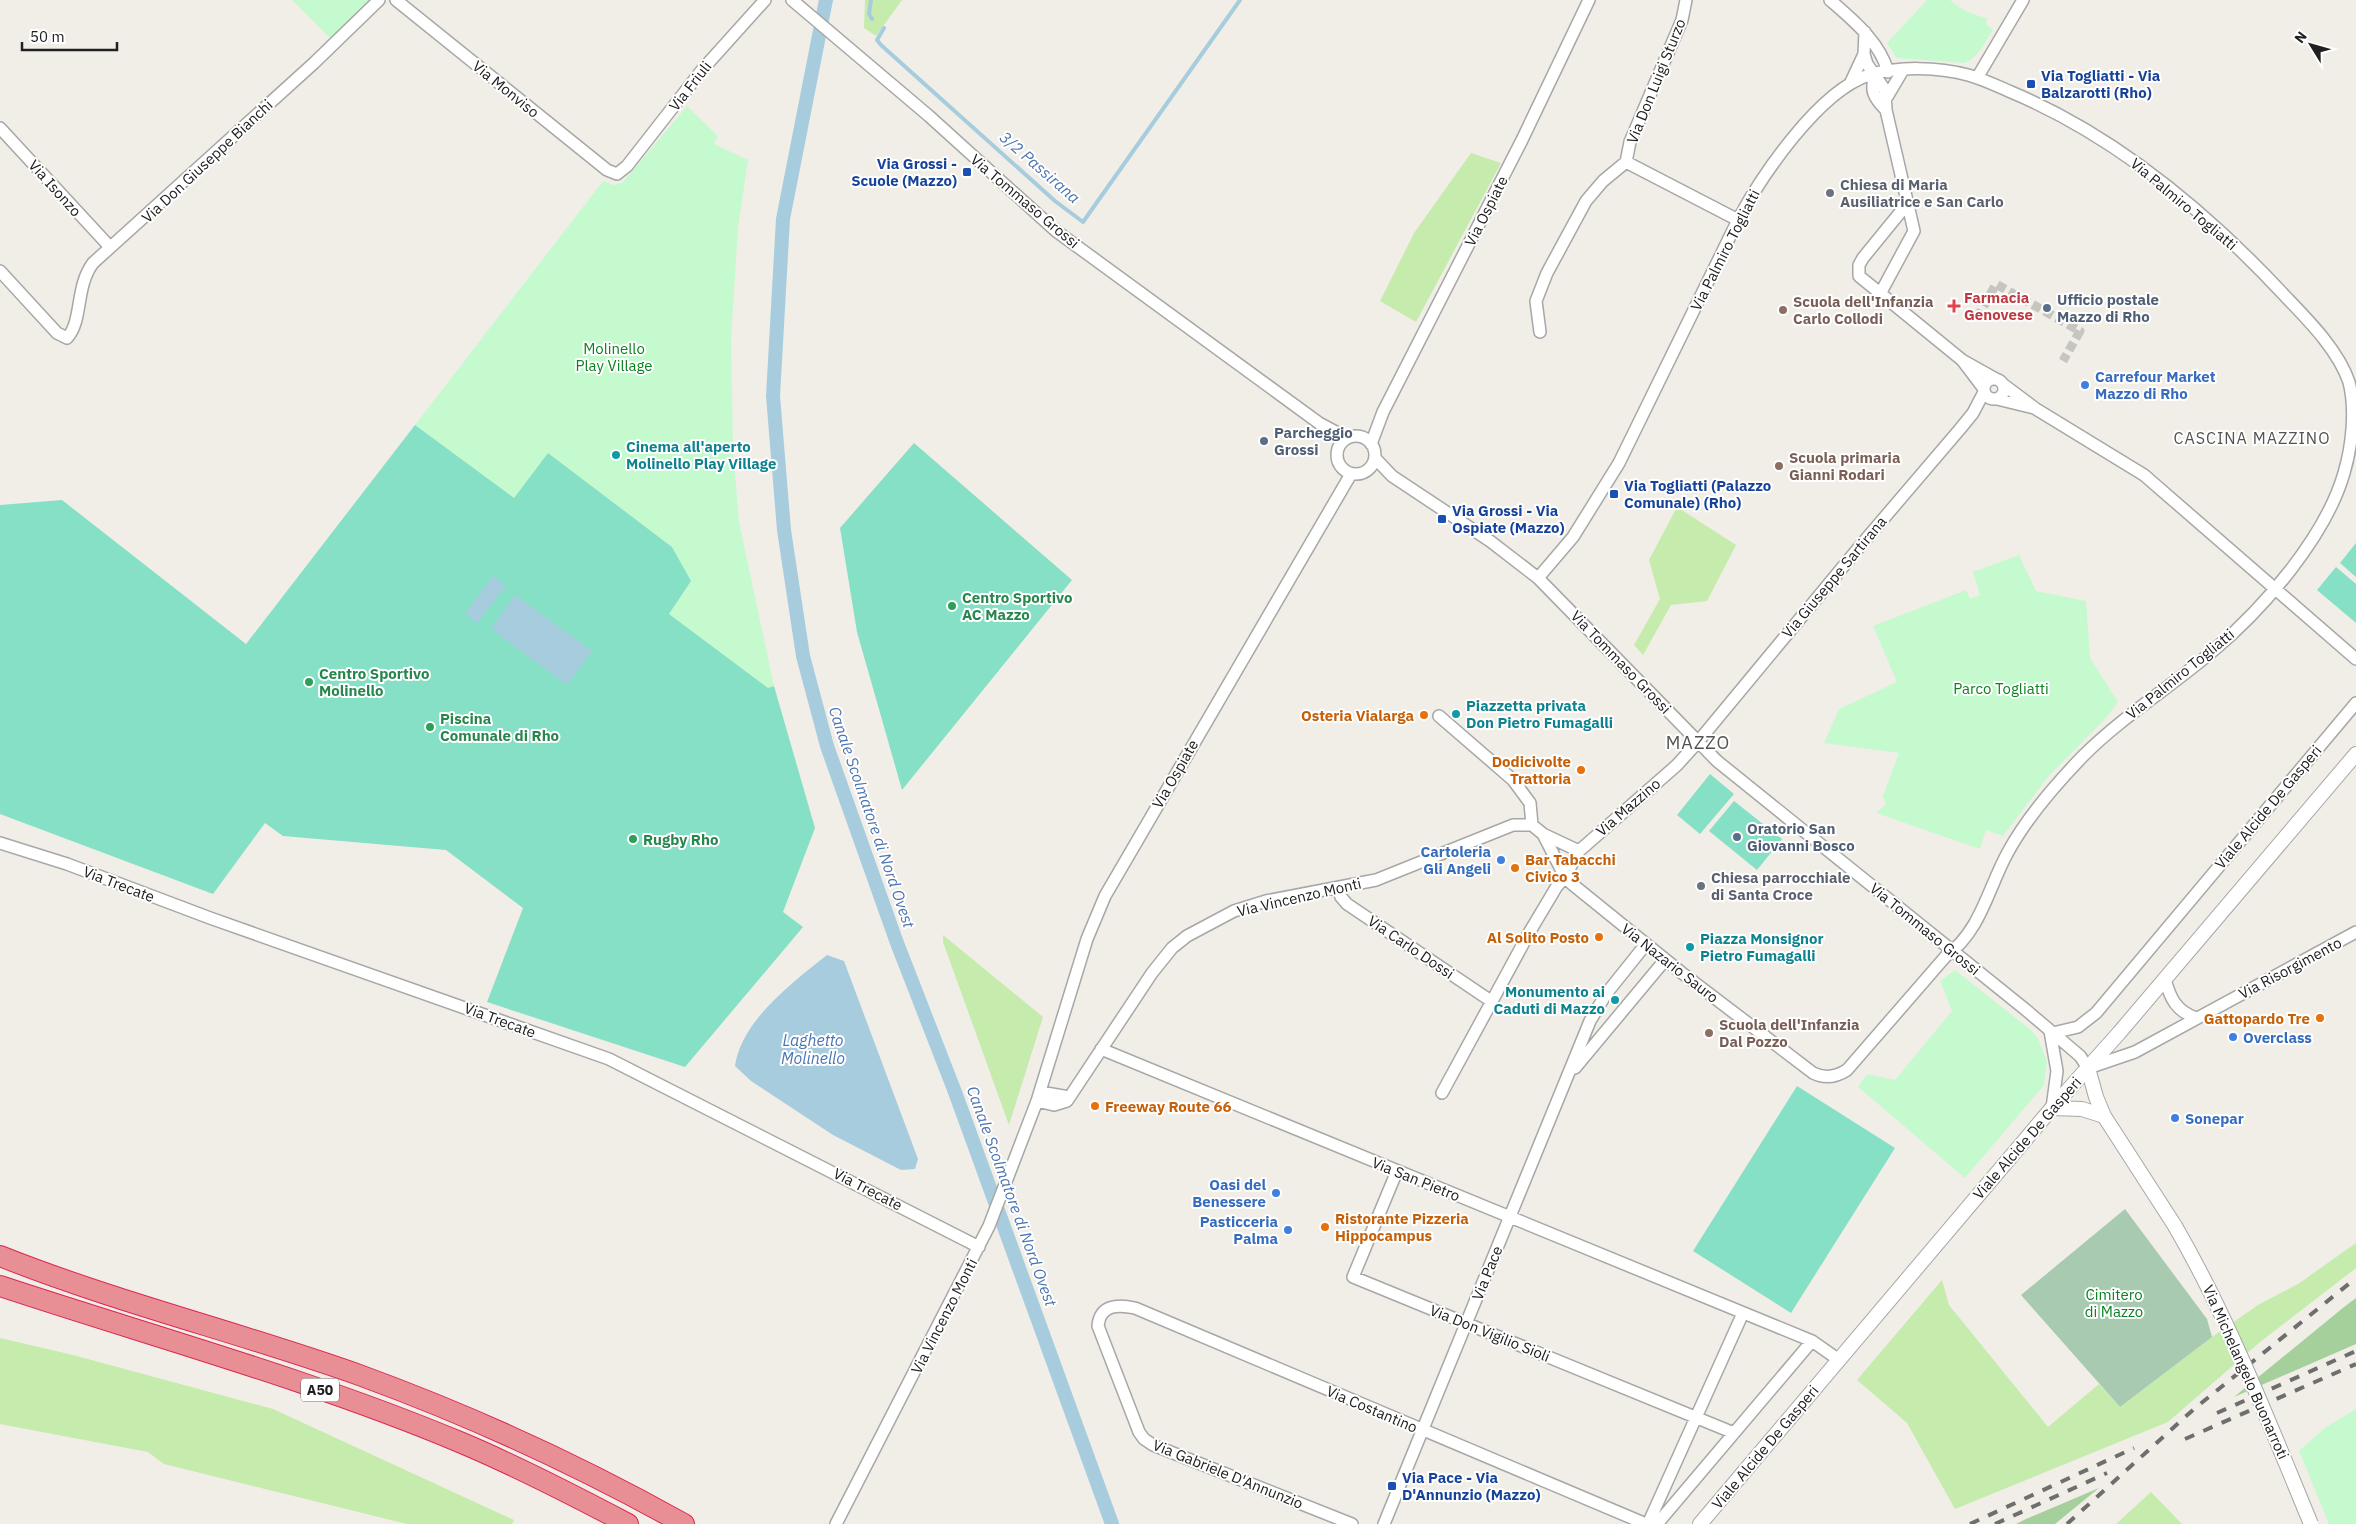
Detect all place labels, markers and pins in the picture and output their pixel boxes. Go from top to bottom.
place label: Via Togliatti - Via Balzarotti (Rho) [2041,66,2161,102]
marker: Via Togliatti - Via Balzarotti (Rho) [2025,78,2037,90]
place label: Via Grossi - Scuole (Mazzo) [851,154,957,190]
marker: Via Grossi - Scuole (Mazzo) [961,166,973,178]
place label: Chiesa di Maria Ausiliatrice e San Carlo [1840,175,2004,211]
marker: Chiesa di Maria Ausiliatrice e San Carlo [1824,187,1836,199]
place label: Farmacia Genovese [1964,288,2033,324]
place label: Ufficio postale Mazzo di Rho [2057,290,2159,326]
place label: Scuola dell'Infanzia Carlo Collodi [1793,292,1934,328]
marker: Farmacia Genovese [1948,300,1960,312]
marker: Ufficio postale Mazzo di Rho [2041,302,2053,314]
marker: Scuola dell'Infanzia Carlo Collodi [1777,304,1789,316]
place label: Carrefour Market Mazzo di Rho [2095,367,2216,403]
marker: Carrefour Market Mazzo di Rho [2079,379,2091,391]
place label: Parcheggio Grossi [1274,423,1353,459]
marker: Parcheggio Grossi [1258,435,1270,447]
place label: Cinema all'aperto Molinello Play Village [626,437,776,473]
place label: Scuola primaria Gianni Rodari [1789,448,1901,484]
marker: Cinema all'aperto Molinello Play Village [610,449,622,461]
marker: Scuola primaria Gianni Rodari [1773,460,1785,472]
place label: Via Togliatti (Palazzo Comunale) (Rho) [1624,476,1771,512]
marker: Via Togliatti (Palazzo Comunale) (Rho) [1608,488,1620,500]
place label: Via Grossi - Via Ospiate (Mazzo) [1452,501,1565,537]
marker: Via Grossi - Via Ospiate (Mazzo) [1436,513,1448,525]
place label: Centro Sportivo AC Mazzo [962,588,1072,624]
marker: Centro Sportivo AC Mazzo [946,600,958,612]
place label: Centro Sportivo Molinello [319,664,429,700]
marker: Centro Sportivo Molinello [303,676,315,688]
place label: Piazzetta privata Don Pietro Fumagalli [1466,696,1613,732]
place label: Osteria Vialarga [1301,706,1414,725]
marker: Piazzetta privata Don Pietro Fumagalli [1450,708,1462,720]
place label: Piscina Comunale di Rho [440,709,559,745]
marker: Osteria Vialarga [1418,709,1430,721]
marker: Piscina Comunale di Rho [424,721,436,733]
place label: Dodicivolte Trattoria [1492,752,1571,788]
marker: Dodicivolte Trattoria [1575,764,1587,776]
place label: Oratorio San Giovanni Bosco [1747,819,1855,855]
place label: Rugby Rho [643,830,718,849]
marker: Oratorio San Giovanni Bosco [1731,831,1743,843]
marker: Rugby Rho [627,833,639,845]
place label: Cartoleria Gli Angeli [1421,842,1491,878]
place label: Bar Tabacchi Civico 3 [1525,850,1616,886]
marker: Cartoleria Gli Angeli [1495,854,1507,866]
marker: Bar Tabacchi Civico 3 [1509,862,1521,874]
place label: Chiesa parrocchiale di Santa Croce [1711,868,1850,904]
marker: Chiesa parrocchiale di Santa Croce [1695,880,1707,892]
place label: Al Solito Posto [1487,928,1589,947]
place label: Piazza Monsignor Pietro Fumagalli [1700,929,1824,965]
marker: Al Solito Posto [1593,931,1605,943]
marker: Piazza Monsignor Pietro Fumagalli [1684,941,1696,953]
place label: Monumento ai Caduti di Mazzo [1493,982,1605,1018]
marker: Monumento ai Caduti di Mazzo [1609,994,1621,1006]
place label: Gattopardo Tre [2204,1009,2310,1028]
marker: Gattopardo Tre [2314,1012,2326,1024]
place label: Scuola dell'Infanzia Dal Pozzo [1719,1015,1860,1051]
marker: Scuola dell'Infanzia Dal Pozzo [1703,1027,1715,1039]
place label: Overclass [2243,1028,2312,1047]
marker: Overclass [2227,1031,2239,1043]
place label: Freeway Route 66 [1105,1097,1231,1116]
marker: Freeway Route 66 [1089,1100,1101,1112]
place label: Sonepar [2185,1109,2244,1128]
marker: Sonepar [2169,1112,2181,1124]
place label: Oasi del Benessere [1192,1175,1266,1211]
marker: Oasi del Benessere [1270,1187,1282,1199]
place label: Ristorante Pizzeria Hippocampus [1335,1209,1469,1245]
place label: Pasticceria Palma [1200,1212,1278,1248]
marker: Ristorante Pizzeria Hippocampus [1319,1221,1331,1233]
marker: Pasticceria Palma [1282,1224,1294,1236]
place label: Via Pace - Via D'Annunzio (Mazzo) [1402,1468,1540,1504]
marker: Via Pace - Via D'Annunzio (Mazzo) [1386,1480,1398,1492]

